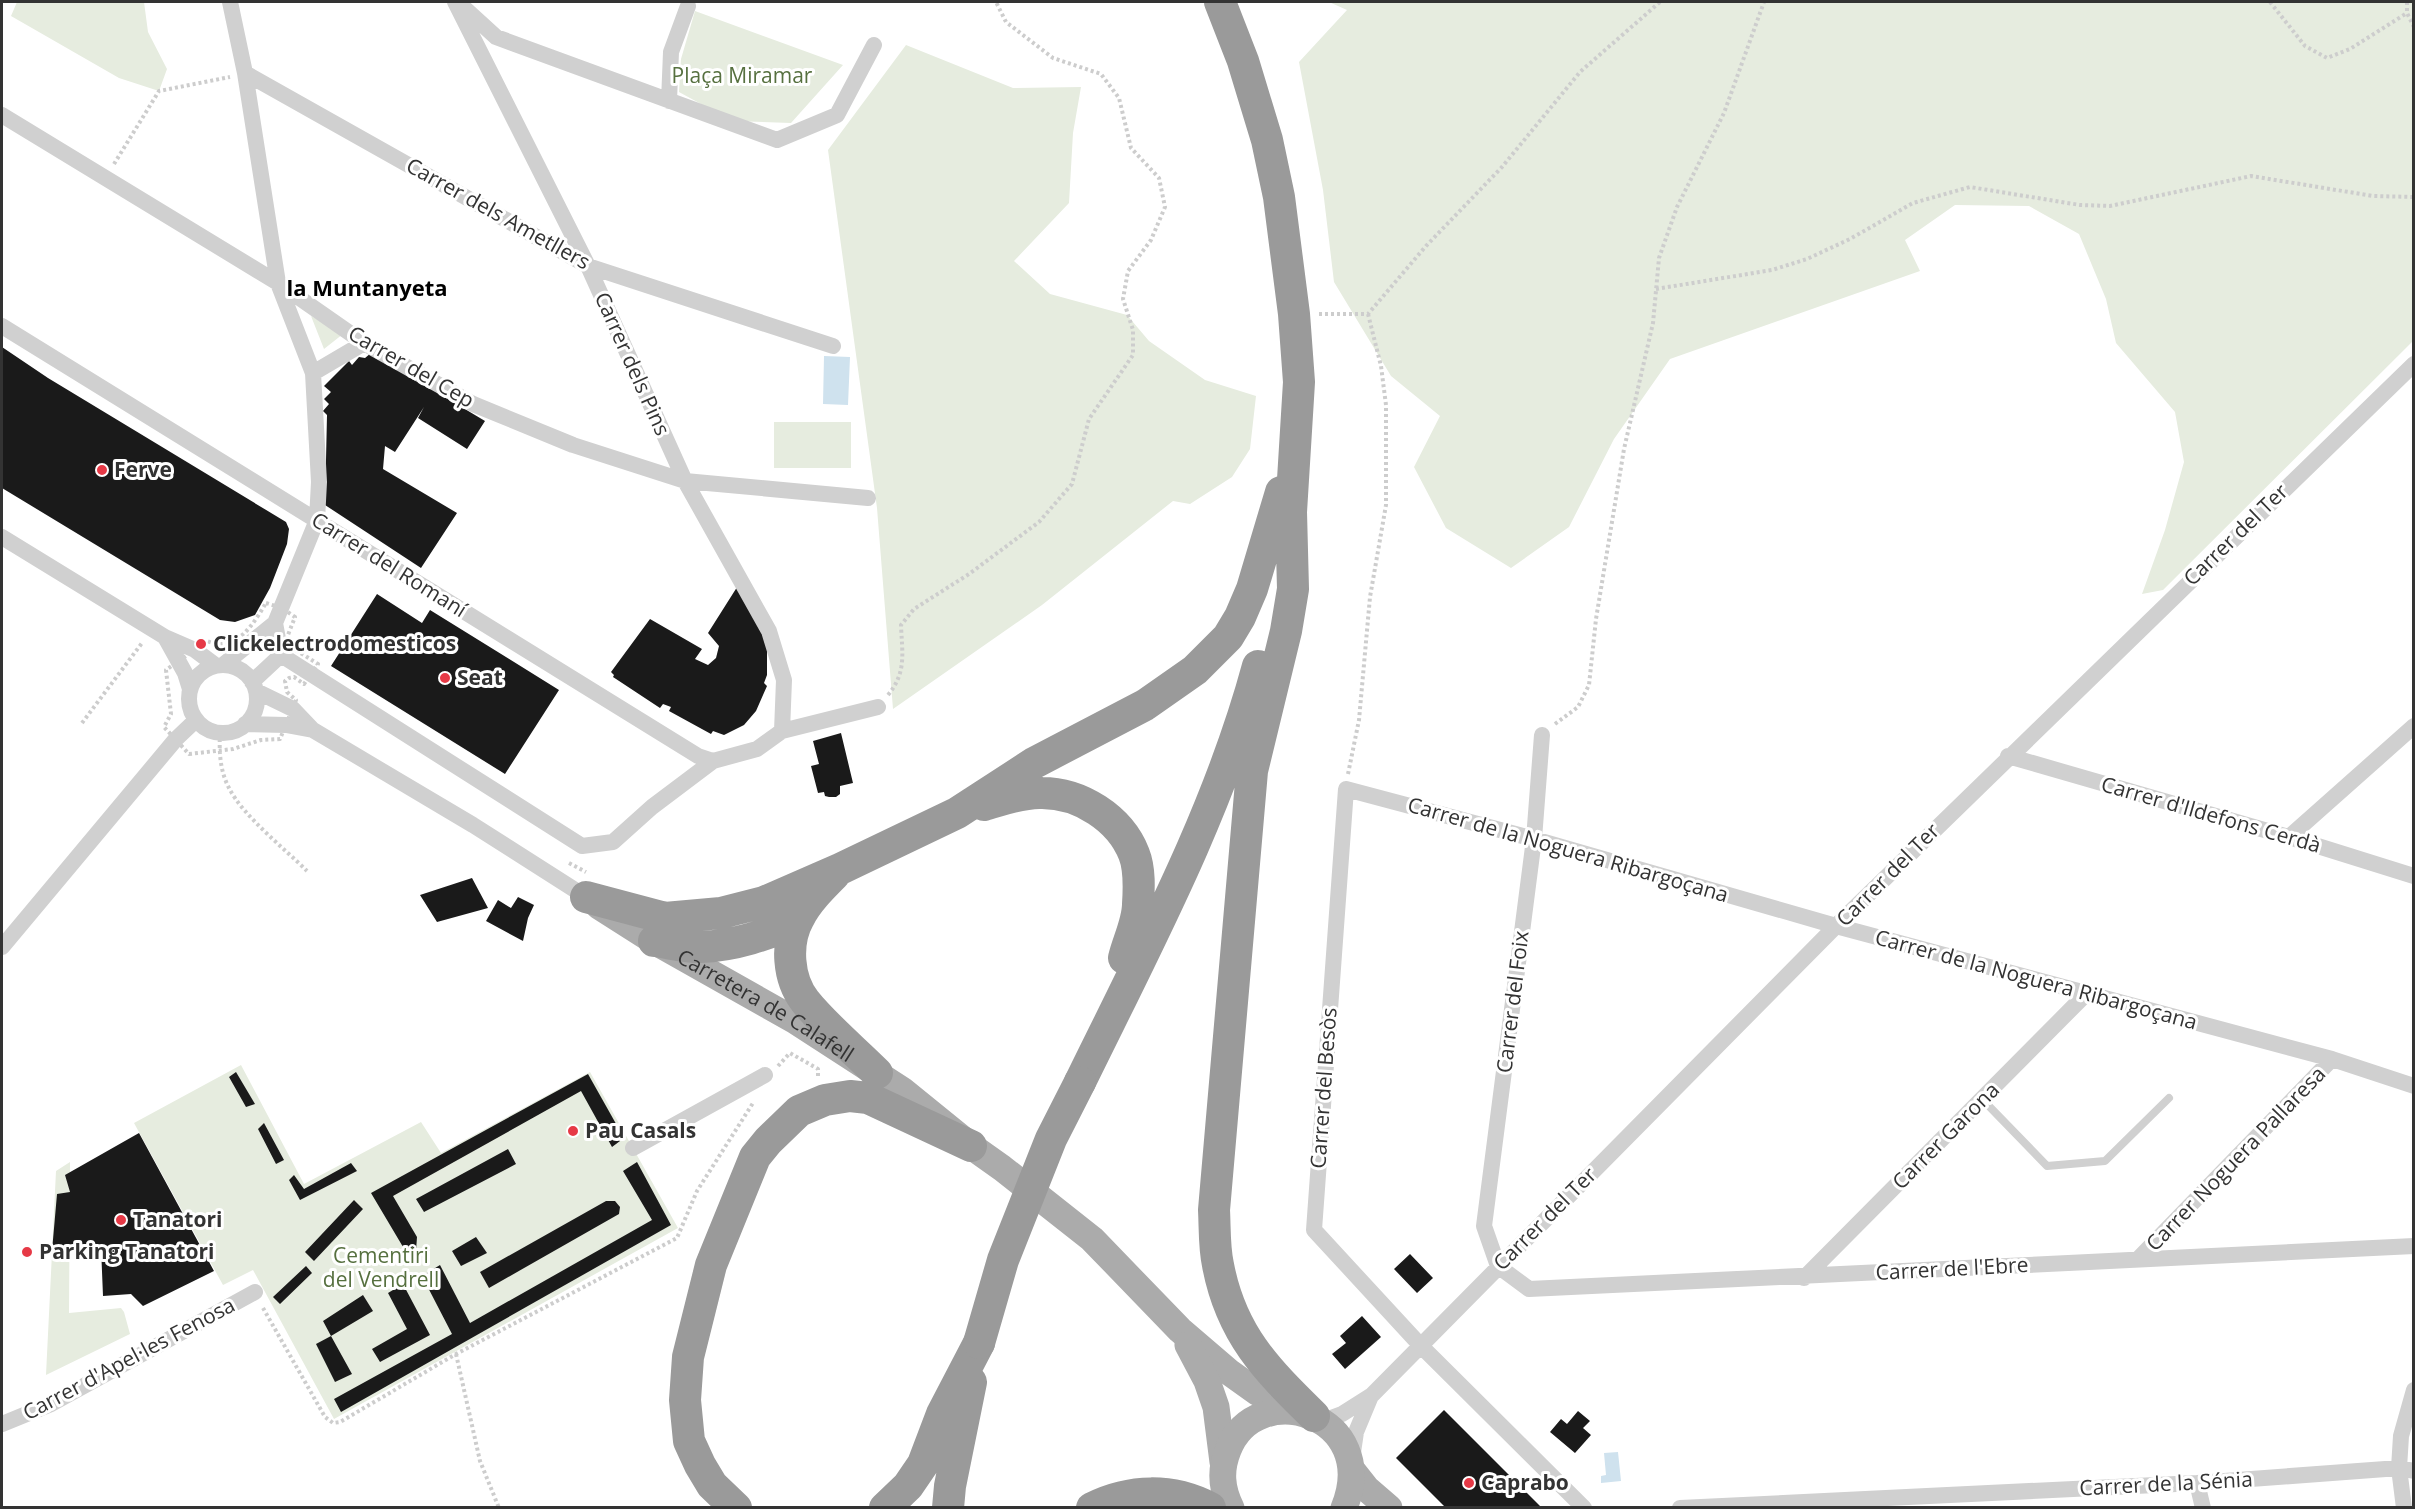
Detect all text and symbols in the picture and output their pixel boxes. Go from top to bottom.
park label: Plaça Miramar [672,61,813,89]
street label: Carrer dels Ametllers [401,151,595,275]
district label: la Muntanyeta [286,272,448,302]
street label: Carrer dels Pins [589,287,677,440]
street label: Carrer del Cep [343,319,480,414]
place label: Ferve [114,455,172,483]
marker: Ferve [95,463,109,477]
street label: Carrer del Ter [2177,477,2294,591]
street label: Carrer del Romaní [307,505,473,624]
place label: Clickelectrodomesticos [213,629,456,657]
marker: Clickelectrodomesticos [194,637,208,651]
place label: Seat [457,663,503,691]
marker: Seat [438,671,452,685]
street label: Carrer d'Ildefons Cerdà [2098,769,2324,859]
street label: Carrer de la Noguera Ribargoçana [1405,790,1732,908]
street label: Carrer del Ter [1830,816,1945,932]
street label: Carrer de la Noguera Ribargoçana [1872,923,2200,1036]
street label: Carrer del Foix [1489,929,1535,1075]
street label: Carretera de Calafell [673,942,859,1068]
street label: Carrer del Besòs [1303,1007,1343,1169]
street label: Carrer Noguera Pallaresa [2140,1060,2331,1257]
street label: Carrer Garona [1886,1076,2005,1195]
place label: Pau Casals [585,1116,696,1144]
marker: Pau Casals [566,1124,580,1138]
street label: Carrer del Ter [1487,1160,1602,1276]
place label: Tanatori [133,1205,222,1233]
marker: Tanatori [114,1213,128,1227]
place label: Parking Tanatori [39,1237,214,1265]
park label: Cementiri del Vendrell [323,1241,439,1293]
marker: Parking Tanatori [20,1245,34,1259]
street label: Carrer de l'Ebre [1875,1250,2029,1286]
street label: Carrer d'Apel·les Fenosa [18,1290,239,1426]
street label: Carrer de la Sénia [2079,1464,2253,1502]
place label: Caprabo [1481,1468,1569,1496]
marker: Caprabo [1462,1476,1476,1490]

